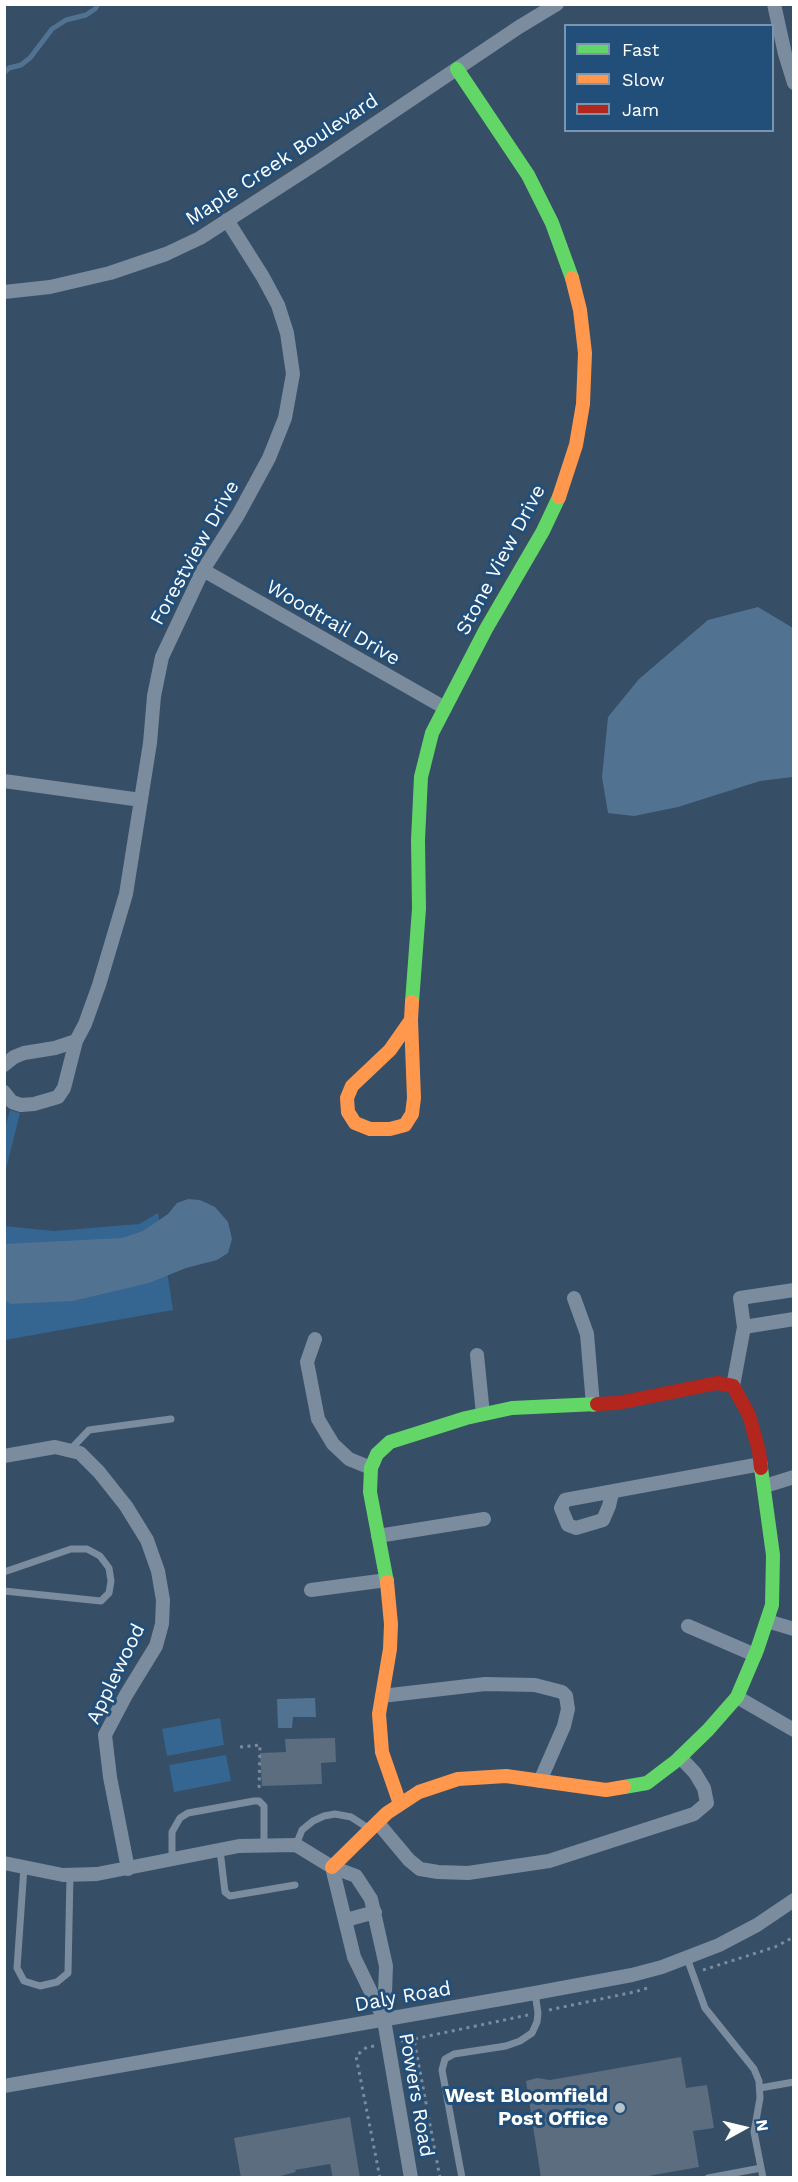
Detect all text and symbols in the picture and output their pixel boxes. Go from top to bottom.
legend [564,24,774,132]
text: Fast [622,39,659,60]
text: Slow [622,69,665,90]
street label: Maple Creek Boulevard [181,89,383,231]
text: Jam [622,99,659,120]
street label: Forestview Drive [145,476,245,630]
street label: Stone View Drive [451,481,551,639]
street label: Woodtrail Drive [262,575,404,671]
street label: Applewood [81,1620,151,1728]
street label: Daly Road [353,1977,453,2017]
street label: Powers Road [393,2031,439,2159]
place label: West Bloomfield Post Office [445,2084,608,2131]
north arrow [714,2098,774,2158]
marker: West Bloomfield Post Office [613,2101,627,2115]
text: N [752,2118,773,2133]

